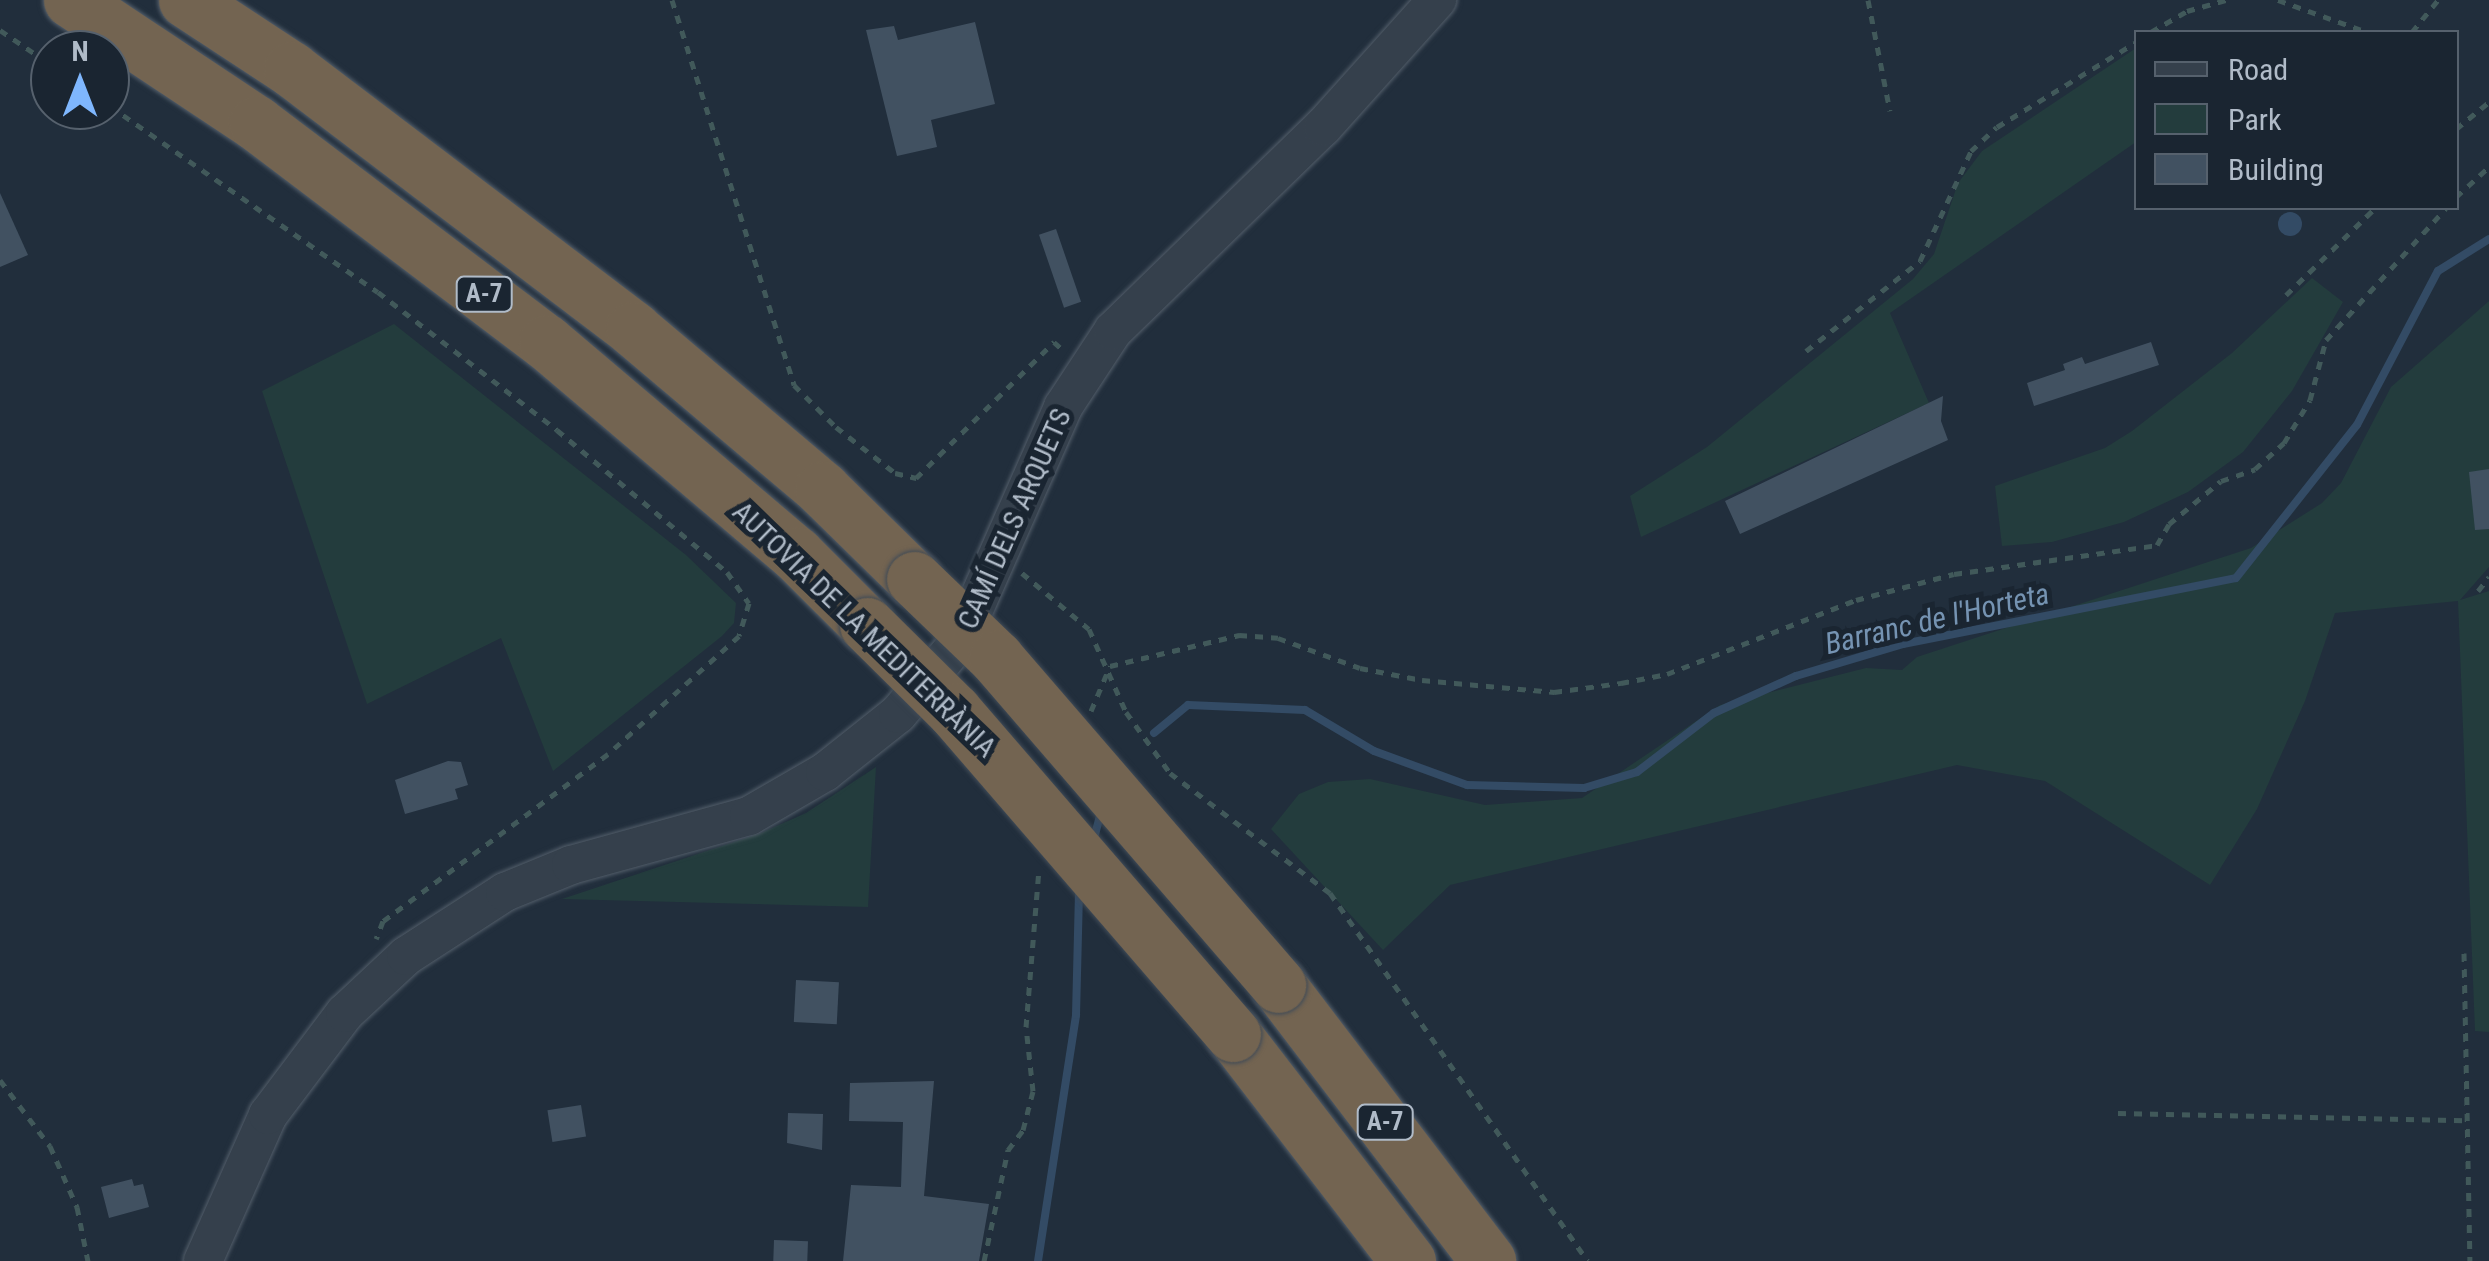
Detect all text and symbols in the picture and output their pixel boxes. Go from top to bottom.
north arrow [30,30,130,130]
legend [2134,30,2459,210]
text: N [71,35,89,68]
text: Road [2228,52,2288,87]
text: Park [2228,102,2282,137]
text: Building [2228,152,2324,187]
road number: A-7 [454,274,514,314]
street label: CAMÍ DELS ARQUETS [951,404,1079,634]
street label: AUTOVIA DE LA MEDITERRÀNIA [725,495,1003,765]
water label: Barranc de l'Horteta [1821,576,2053,662]
road number: A-7 [1355,1102,1415,1142]

